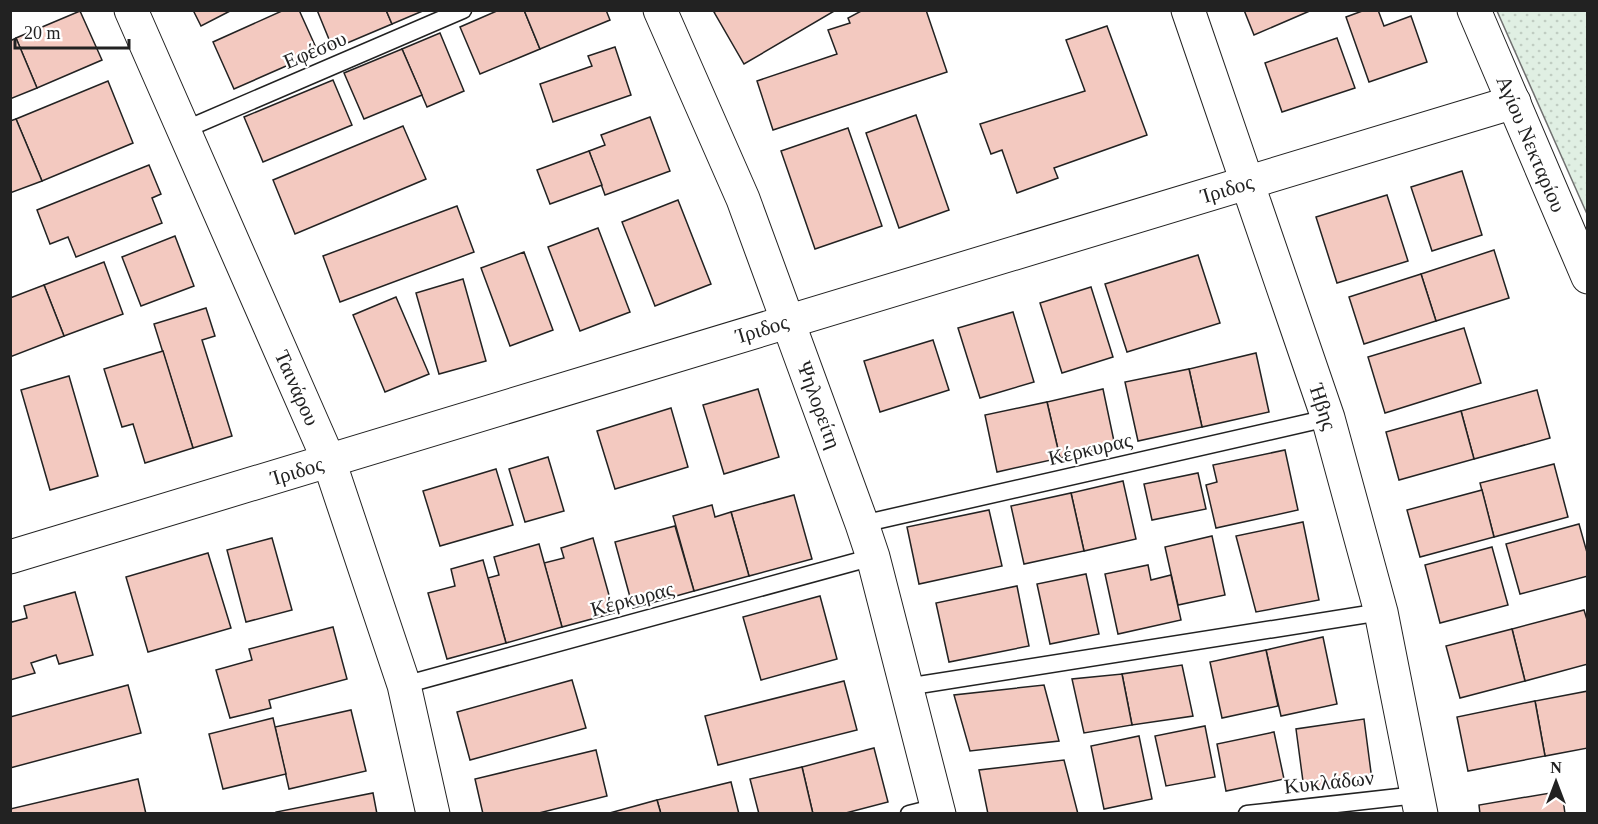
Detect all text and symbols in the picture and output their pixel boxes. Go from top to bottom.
scale bar [15,12,129,50]
text: 20 m [24,23,61,43]
street label: Εφέσου [280,26,350,74]
street label: Αγίου Νεκταρίου [1491,72,1571,216]
street label: Ίριδος [1197,170,1257,209]
street label: Ίριδος [732,310,792,349]
street label: Ταινάρου [270,347,324,429]
street label: Ψηλορείτη [792,358,846,452]
street label: Ήβης [1304,380,1342,434]
street label: Κέρκυρας [1046,428,1135,470]
street label: Ίριδος [267,452,327,491]
street label: Κέρκυρας [588,576,677,622]
north arrow [1526,752,1586,812]
text: N [1550,759,1562,776]
street label: Κυκλάδων [1283,765,1375,799]

